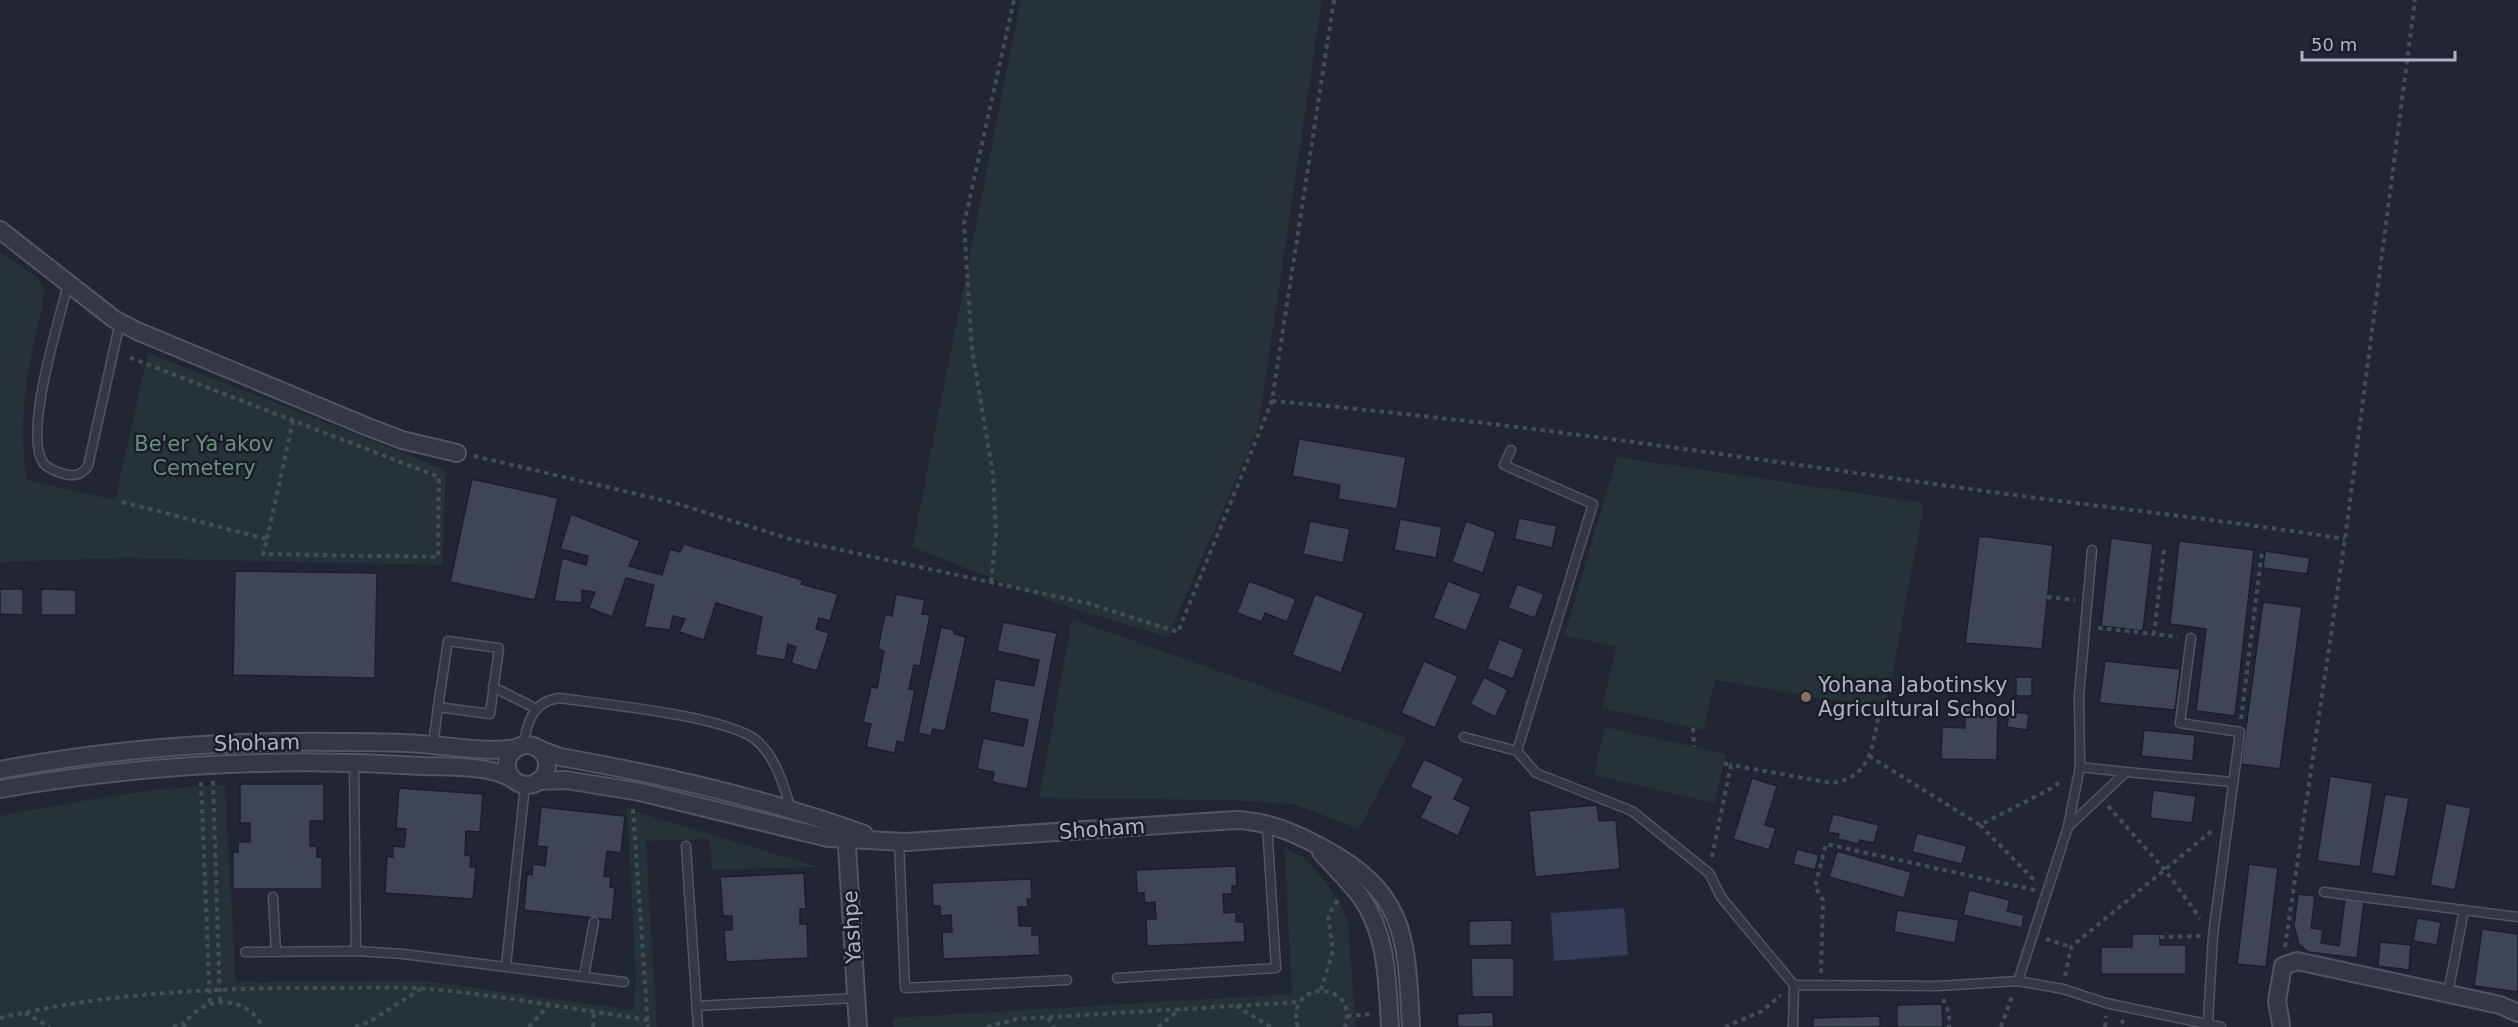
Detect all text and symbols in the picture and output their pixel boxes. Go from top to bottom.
scale bar [2302,24,2455,62]
text: 50 m [2311,34,2357,55]
park label: Be'er Ya'akov Cemetery [134,432,274,480]
place label: Yohana Jabotinsky Agricultural School [1817,673,2016,721]
marker: Yohana Jabotinsky Agricultural School [1799,690,1813,704]
street label: Shoham [214,730,300,756]
street label: Shoham [1058,814,1146,844]
street label: Yashpe [838,890,866,965]

